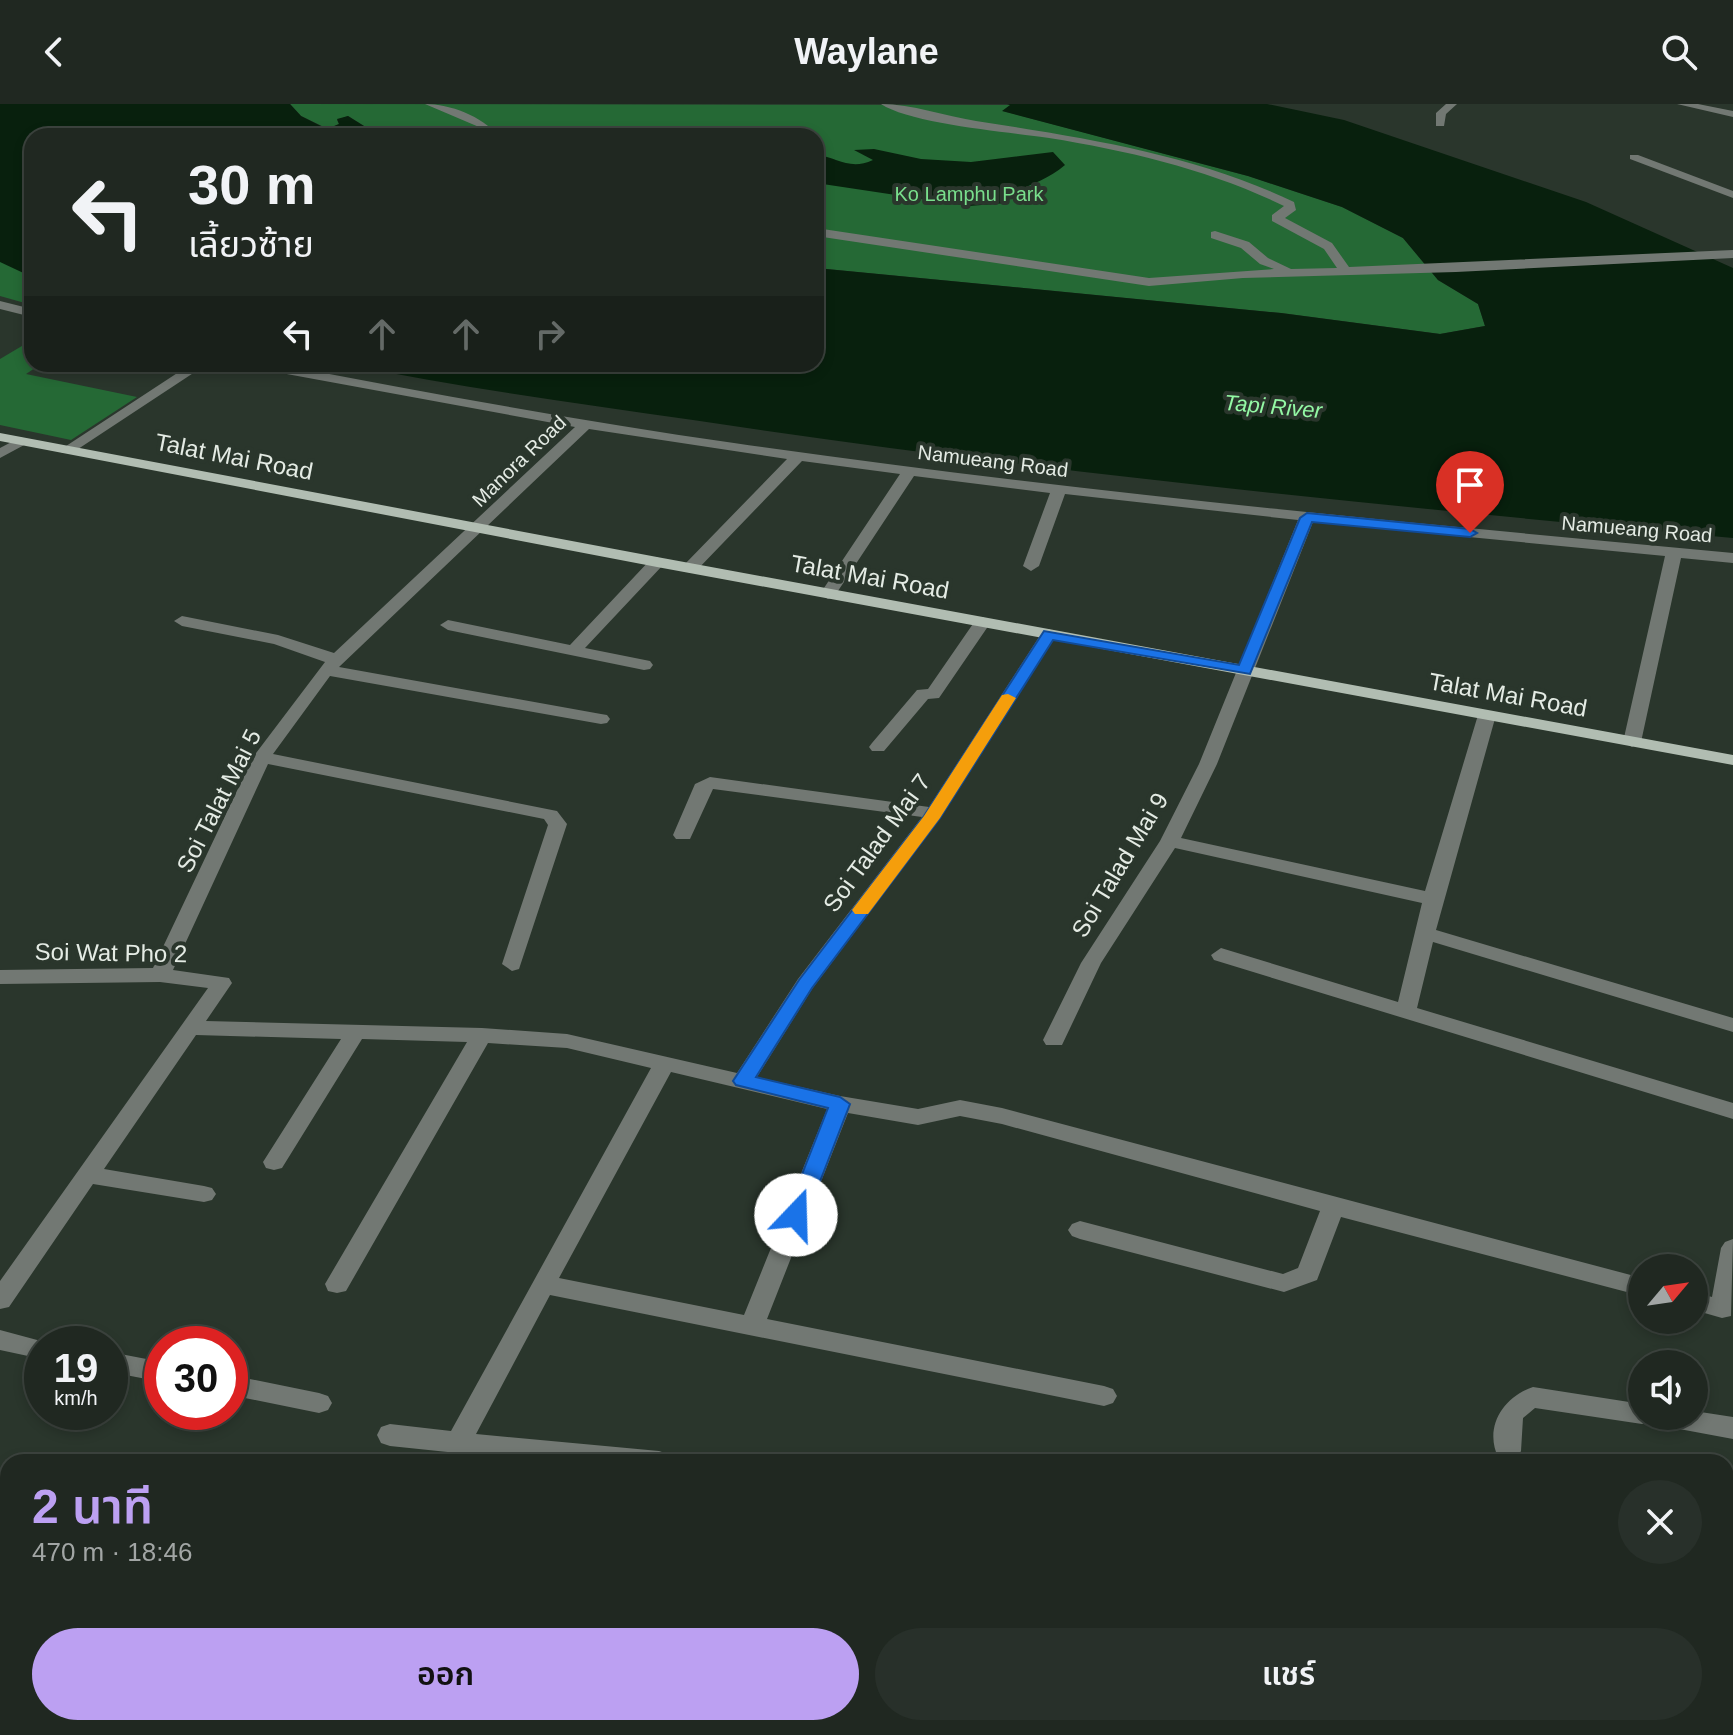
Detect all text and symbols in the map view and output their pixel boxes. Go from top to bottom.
icon: back [32,30,76,74]
icon: search [1657,30,1701,74]
text: Waylane [794,31,939,72]
text: 30 m [188,153,316,216]
icon: left [56,160,160,264]
park label: Ko Lamphu Park [895,183,1044,205]
text: เลี้ยวซ้าย [188,224,314,265]
icon: left [276,312,320,356]
icon: ahead [360,312,404,356]
icon: ahead [444,312,488,356]
icon: right [528,312,572,356]
water label: Tapi River [1223,390,1325,423]
street label: Manora Road [468,411,570,511]
street label: Talat Mai Road [153,428,315,485]
street label: Namueang Road [917,441,1069,481]
pin [1436,451,1504,533]
icon: arrive [1448,463,1492,507]
street label: Namueang Road [1561,511,1713,547]
street label: Talat Mai Road [789,549,951,604]
street label: Talat Mai Road [1427,667,1589,722]
street label: Soi Talat Mai 5 [171,725,266,877]
street label: Soi Talad Mai 7 [818,769,936,917]
street label: Soi Talad Mai 9 [1066,788,1173,942]
street label: Soi Wat Pho 2 [35,938,187,967]
position arrow [754,1173,838,1257]
north arrow [1628,1254,1708,1334]
map controls [1628,1254,1708,1430]
speed limit sign: 30 [144,1326,248,1430]
text: 19 [54,1346,98,1390]
button: sound [1628,1350,1708,1430]
text: km/h [54,1387,98,1409]
text: 2 นาที [32,1480,153,1533]
button: close [1618,1480,1702,1564]
text: 470 m · 18:46 [32,1537,192,1567]
button: ออก [32,1628,859,1720]
button: แชร์ [875,1628,1702,1720]

